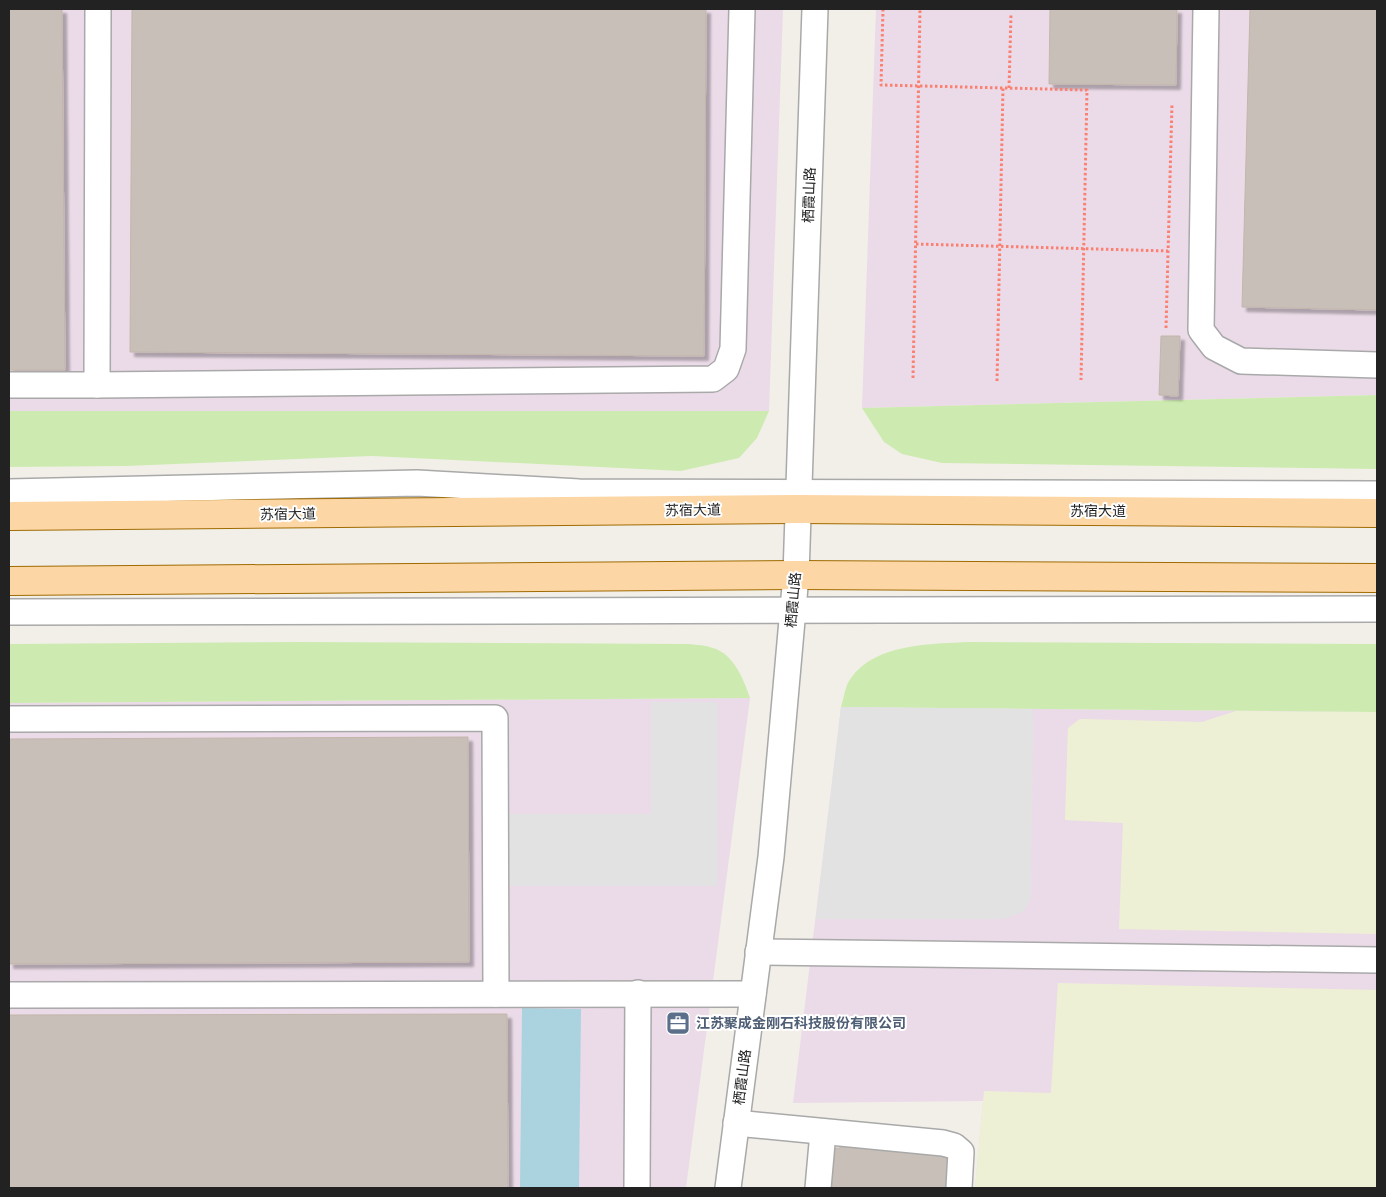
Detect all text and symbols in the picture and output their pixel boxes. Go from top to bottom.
street label: 栖霞山路 [800,167,818,223]
street label: 苏宿大道 [665,502,721,518]
street label: 苏宿大道 [1070,503,1126,519]
street label: 苏宿大道 [260,506,316,522]
street label: 栖霞山路 [783,571,803,629]
office icon: 江苏聚成金刚石科技股份有限公司 [665,1010,691,1036]
place label: 江苏聚成金刚石科技股份有限公司 [696,1015,906,1031]
street label: 栖霞山路 [731,1048,753,1106]

